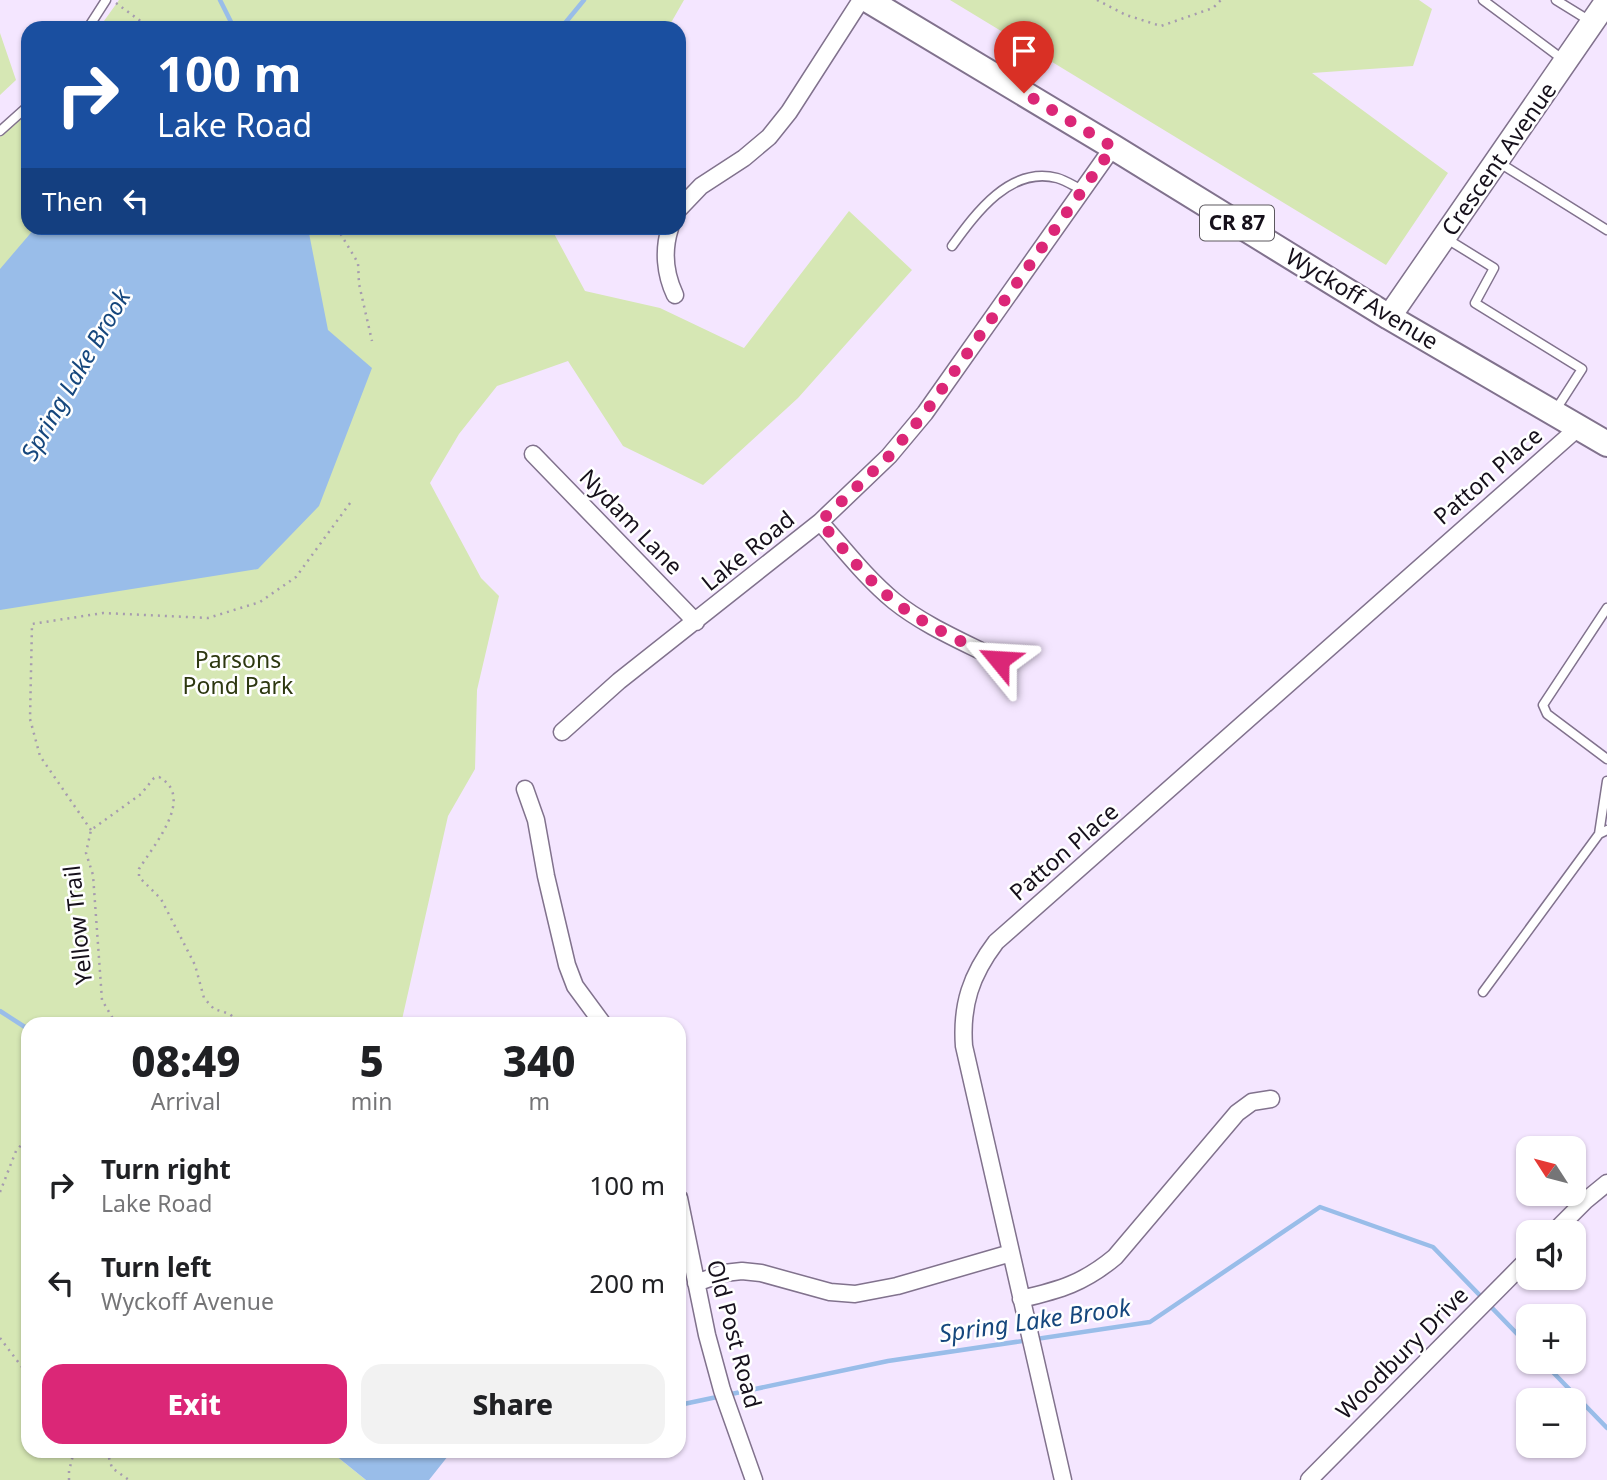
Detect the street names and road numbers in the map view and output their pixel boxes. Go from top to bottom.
street label: Crescent Avenue [1433,75,1563,242]
road number: CR 87 [1200,206,1274,241]
street label: Wyckoff Avenue [1280,240,1445,356]
street label: Patton Place [1426,419,1549,531]
street label: Nydam Lane [573,461,690,581]
street label: Lake Road [694,503,801,598]
street label: Patton Place [1002,795,1125,907]
street label: Yellow Trail [55,864,99,986]
street label: Old Post Road [700,1256,770,1411]
street label: Woodbury Drive [1328,1279,1475,1426]

